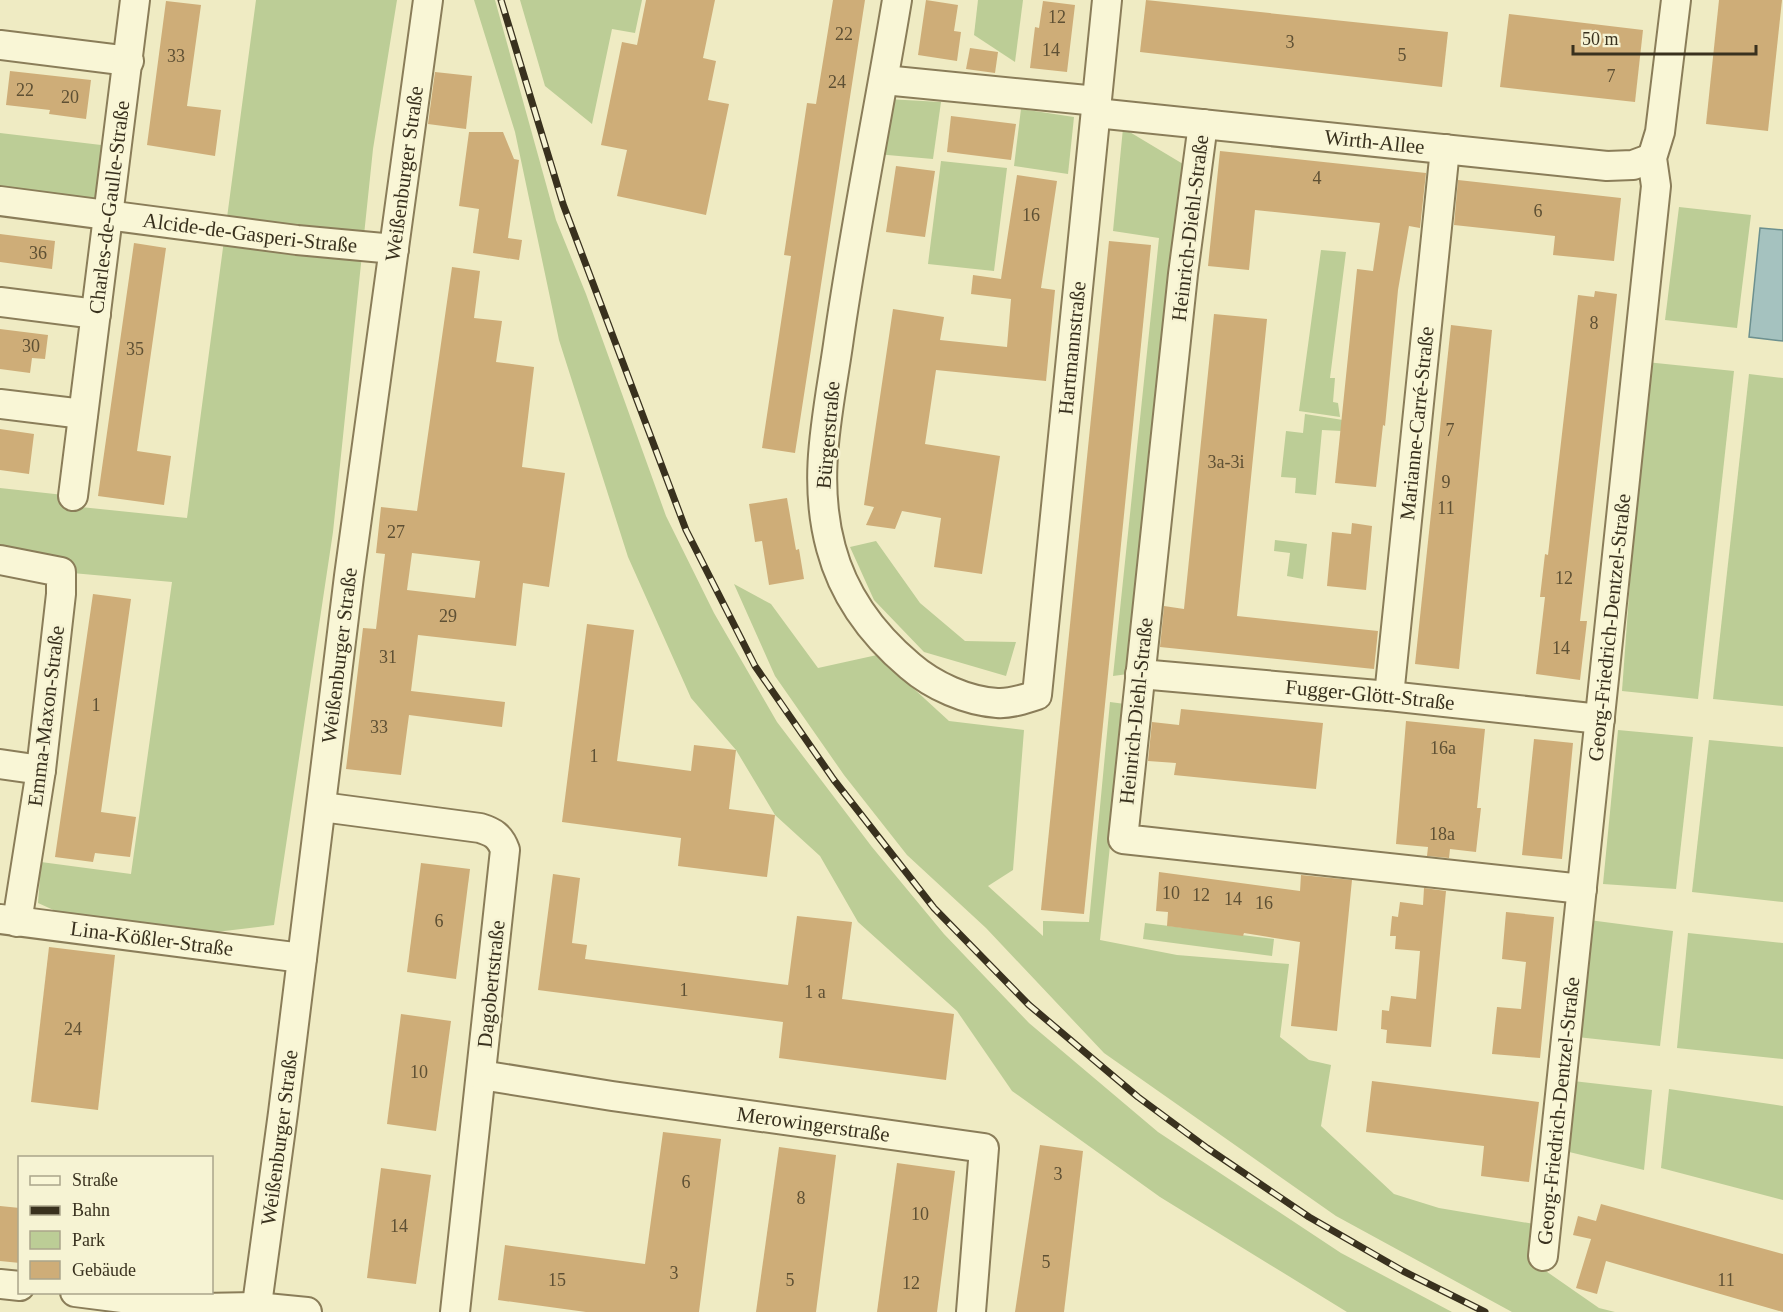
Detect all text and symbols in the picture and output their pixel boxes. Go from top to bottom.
house number: 12 [1048,7,1066,27]
scale bar [1573,18,1756,56]
house number: 22 [835,24,853,44]
text: 50 m [1582,29,1619,49]
house number: 3 [1286,32,1295,52]
house number: 14 [1042,40,1060,60]
house number: 5 [1398,45,1407,65]
house number: 33 [167,46,185,66]
house number: 7 [1607,66,1616,86]
house number: 24 [828,72,846,92]
house number: 22 [16,80,34,100]
street label: Weißenburger Straße [380,84,428,263]
house number: 20 [61,87,79,107]
street label: Charles-de-Gaulle-Straße [84,99,134,315]
street label: Wirth-Allee [1323,125,1426,159]
street label: Heinrich-Diehl-Straße [1167,133,1213,323]
house number: 4 [1313,168,1322,188]
house number: 6 [1534,201,1543,221]
house number: 16 [1022,205,1040,225]
street label: Alcide-de-Gasperi-Straße [141,208,358,258]
house number: 36 [29,243,47,263]
street label: Hartmannstraße [1053,280,1091,416]
house number: 8 [1590,313,1599,333]
street label: Marianne-Carré-Straße [1395,325,1439,522]
house number: 30 [22,336,40,356]
house number: 35 [126,339,144,359]
street label: Bürgerstraße [811,380,845,490]
house number: 7 [1446,420,1455,440]
house number: 3a-3i [1208,452,1244,472]
house number: 9 [1442,472,1451,492]
street label: Georg-Friedrich-Dentzel-Straße [1583,492,1635,763]
house number: 11 [1437,498,1455,518]
house number: 27 [387,522,405,542]
street label: Weißenburger Straße [317,566,362,745]
house number: 12 [1555,568,1573,588]
house number: 29 [439,606,457,626]
street label: Heinrich-Diehl-Straße [1114,616,1158,806]
street label: Emma-Maxon-Straße [23,624,69,808]
house number: 14 [1552,638,1570,658]
house number: 31 [379,647,397,667]
street label: Fugger-Glött-Straße [1284,675,1456,715]
house number: 1 [92,695,101,715]
house number: 33 [370,717,388,737]
house number: 16a [1430,738,1456,758]
house number: 1 [590,746,599,766]
house number: 18a [1429,824,1455,844]
house number: 10 [1162,883,1180,903]
house number: 12 [1192,885,1210,905]
house number: 14 [1224,889,1242,909]
house number: 16 [1255,893,1273,913]
house number: 6 [435,911,444,931]
street label: Lina-Kößler-Straße [69,916,235,961]
street label: Dagobertstraße [472,919,510,1049]
street label: Georg-Friedrich-Dentzel-Straße [1532,976,1584,1246]
house number: 1 [680,980,689,1000]
house number: 1 a [804,982,826,1002]
house number: 24 [64,1019,82,1039]
street label: Weißenburger Straße [256,1048,303,1227]
house number: 10 [410,1062,428,1082]
street label: Merowingerstraße [735,1102,891,1147]
legend [18,1156,213,1294]
house number: 3 [1054,1164,1063,1184]
text: Straße [72,1170,118,1190]
house number: 6 [682,1172,691,1192]
house number: 8 [797,1188,806,1208]
text: Bahn [72,1200,110,1220]
house number: 10 [911,1204,929,1224]
house number: 14 [390,1216,408,1236]
text: Park [72,1230,105,1250]
house number: 5 [1042,1252,1051,1272]
text: Gebäude [72,1260,136,1280]
house number: 3 [670,1263,679,1283]
house number: 15 [548,1270,566,1290]
house number: 5 [786,1270,795,1290]
house number: 11 [1717,1270,1735,1290]
house number: 12 [902,1273,920,1293]

